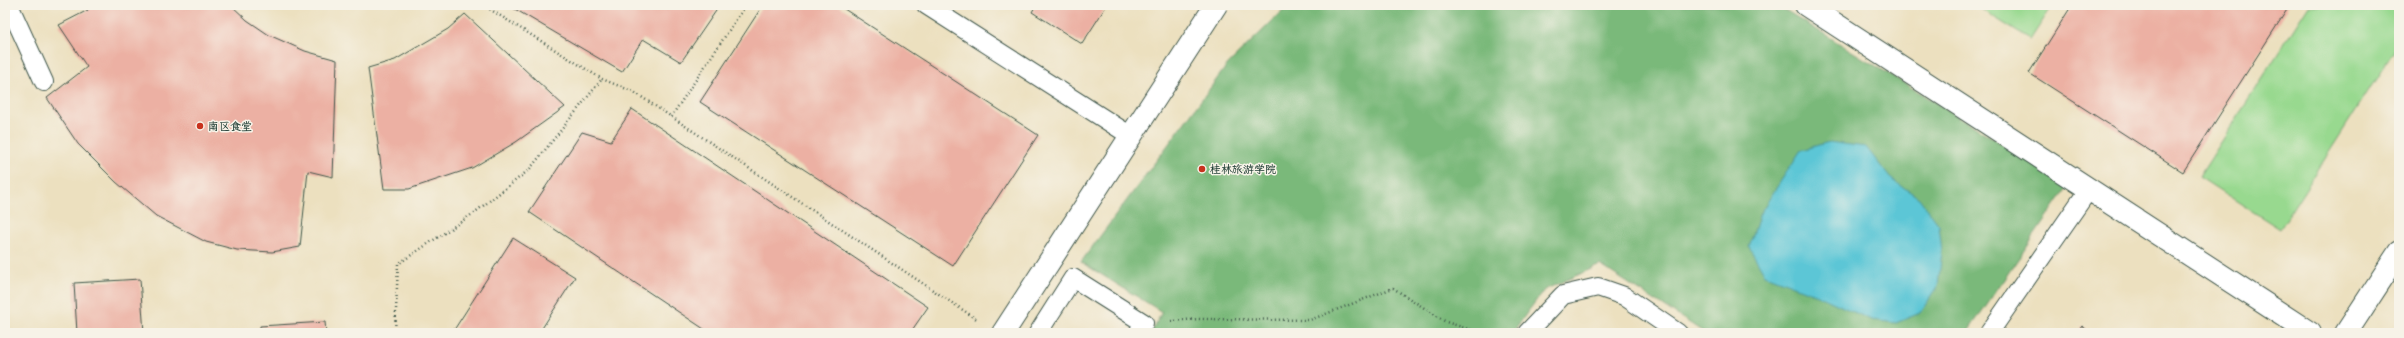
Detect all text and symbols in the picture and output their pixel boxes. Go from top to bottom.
place label: 南区食堂 [208,120,252,133]
marker: 南区食堂 [195,121,205,131]
place label: 桂林旅游学院 [1210,163,1276,176]
marker: 桂林旅游学院 [1197,164,1207,174]

